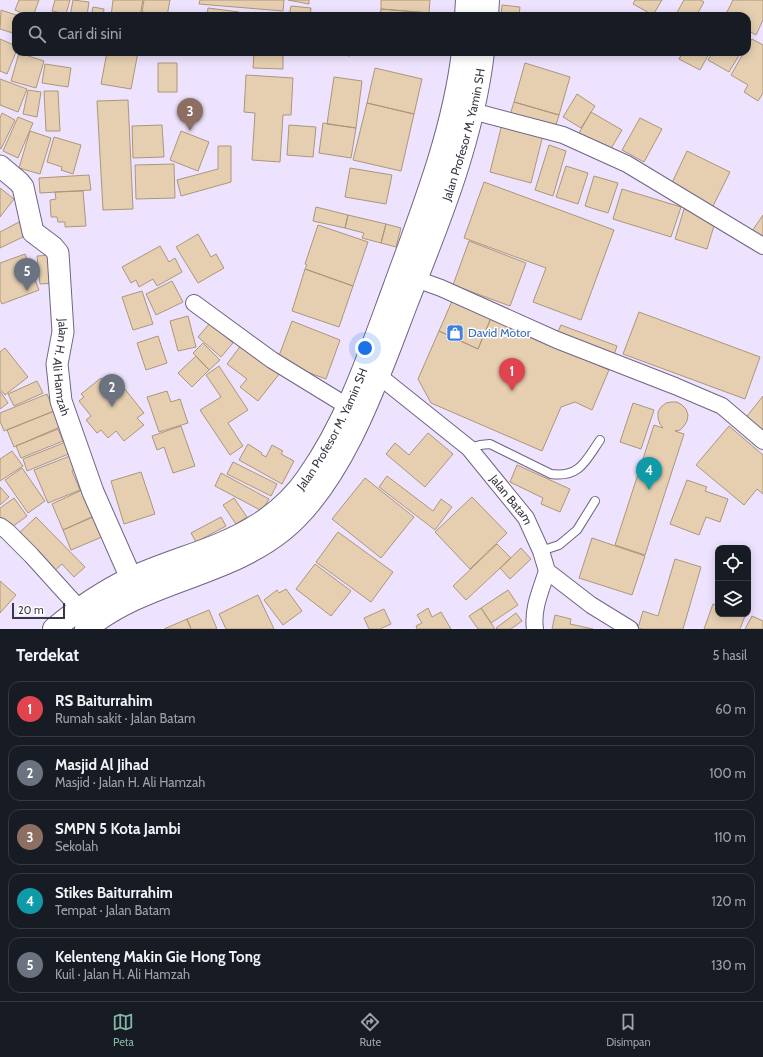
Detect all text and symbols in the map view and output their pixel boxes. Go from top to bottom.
search box [12,12,751,56]
icon: search [26,23,48,45]
text: Cari di sini [58,25,122,43]
street label: Jalan Profesor M. Yamin SH [438,67,488,204]
pin: 3 [177,98,203,131]
pin: 5 [14,258,40,291]
street label: Jalan H. Ali Hamzah [50,317,74,418]
shop icon: David Motor [445,323,465,343]
place label: David Motor [468,325,531,340]
your location [355,338,375,358]
pin: 1 [499,358,525,391]
street label: Jalan Profesor M. Yamin SH [293,366,370,494]
pin: 2 [99,374,125,407]
pin: 4 [636,457,662,490]
street label: Jalan Batam [486,471,536,527]
map controls [715,545,751,617]
button: locate [715,545,751,581]
button: layers [715,581,751,617]
scale bar [12,601,65,620]
text: 20 m [18,603,44,617]
text: Terdekat [16,645,79,665]
text: 5 hasil [713,647,747,663]
text: RS Baiturrahim [55,692,153,710]
text: 1 [28,701,32,717]
text: 60 m [715,701,746,717]
text: Rumah sakit · Jalan Batam [55,710,195,726]
text: Masjid Al Jihad [55,756,149,774]
text: 2 [27,765,33,781]
text: 100 m [709,765,746,781]
text: Masjid · Jalan H. Ali Hamzah [55,774,205,790]
text: SMPN 5 Kota Jambi [55,820,181,838]
text: 3 [26,829,34,845]
text: 110 m [714,829,746,845]
text: Sekolah [55,838,98,854]
text: Stikes Baiturrahim [55,884,173,902]
text: 4 [26,893,34,909]
text: 120 m [712,893,746,909]
text: Tempat · Jalan Batam [55,902,170,918]
text: Kelenteng Makin Gie Hong Tong [55,948,260,966]
text: 5 [27,957,33,973]
text: 130 m [711,957,746,973]
text: Kuil · Jalan H. Ali Hamzah [55,966,190,982]
tab: Peta [112,1011,134,1049]
tab: Rute [359,1011,381,1049]
tab: Disimpan [606,1011,651,1049]

